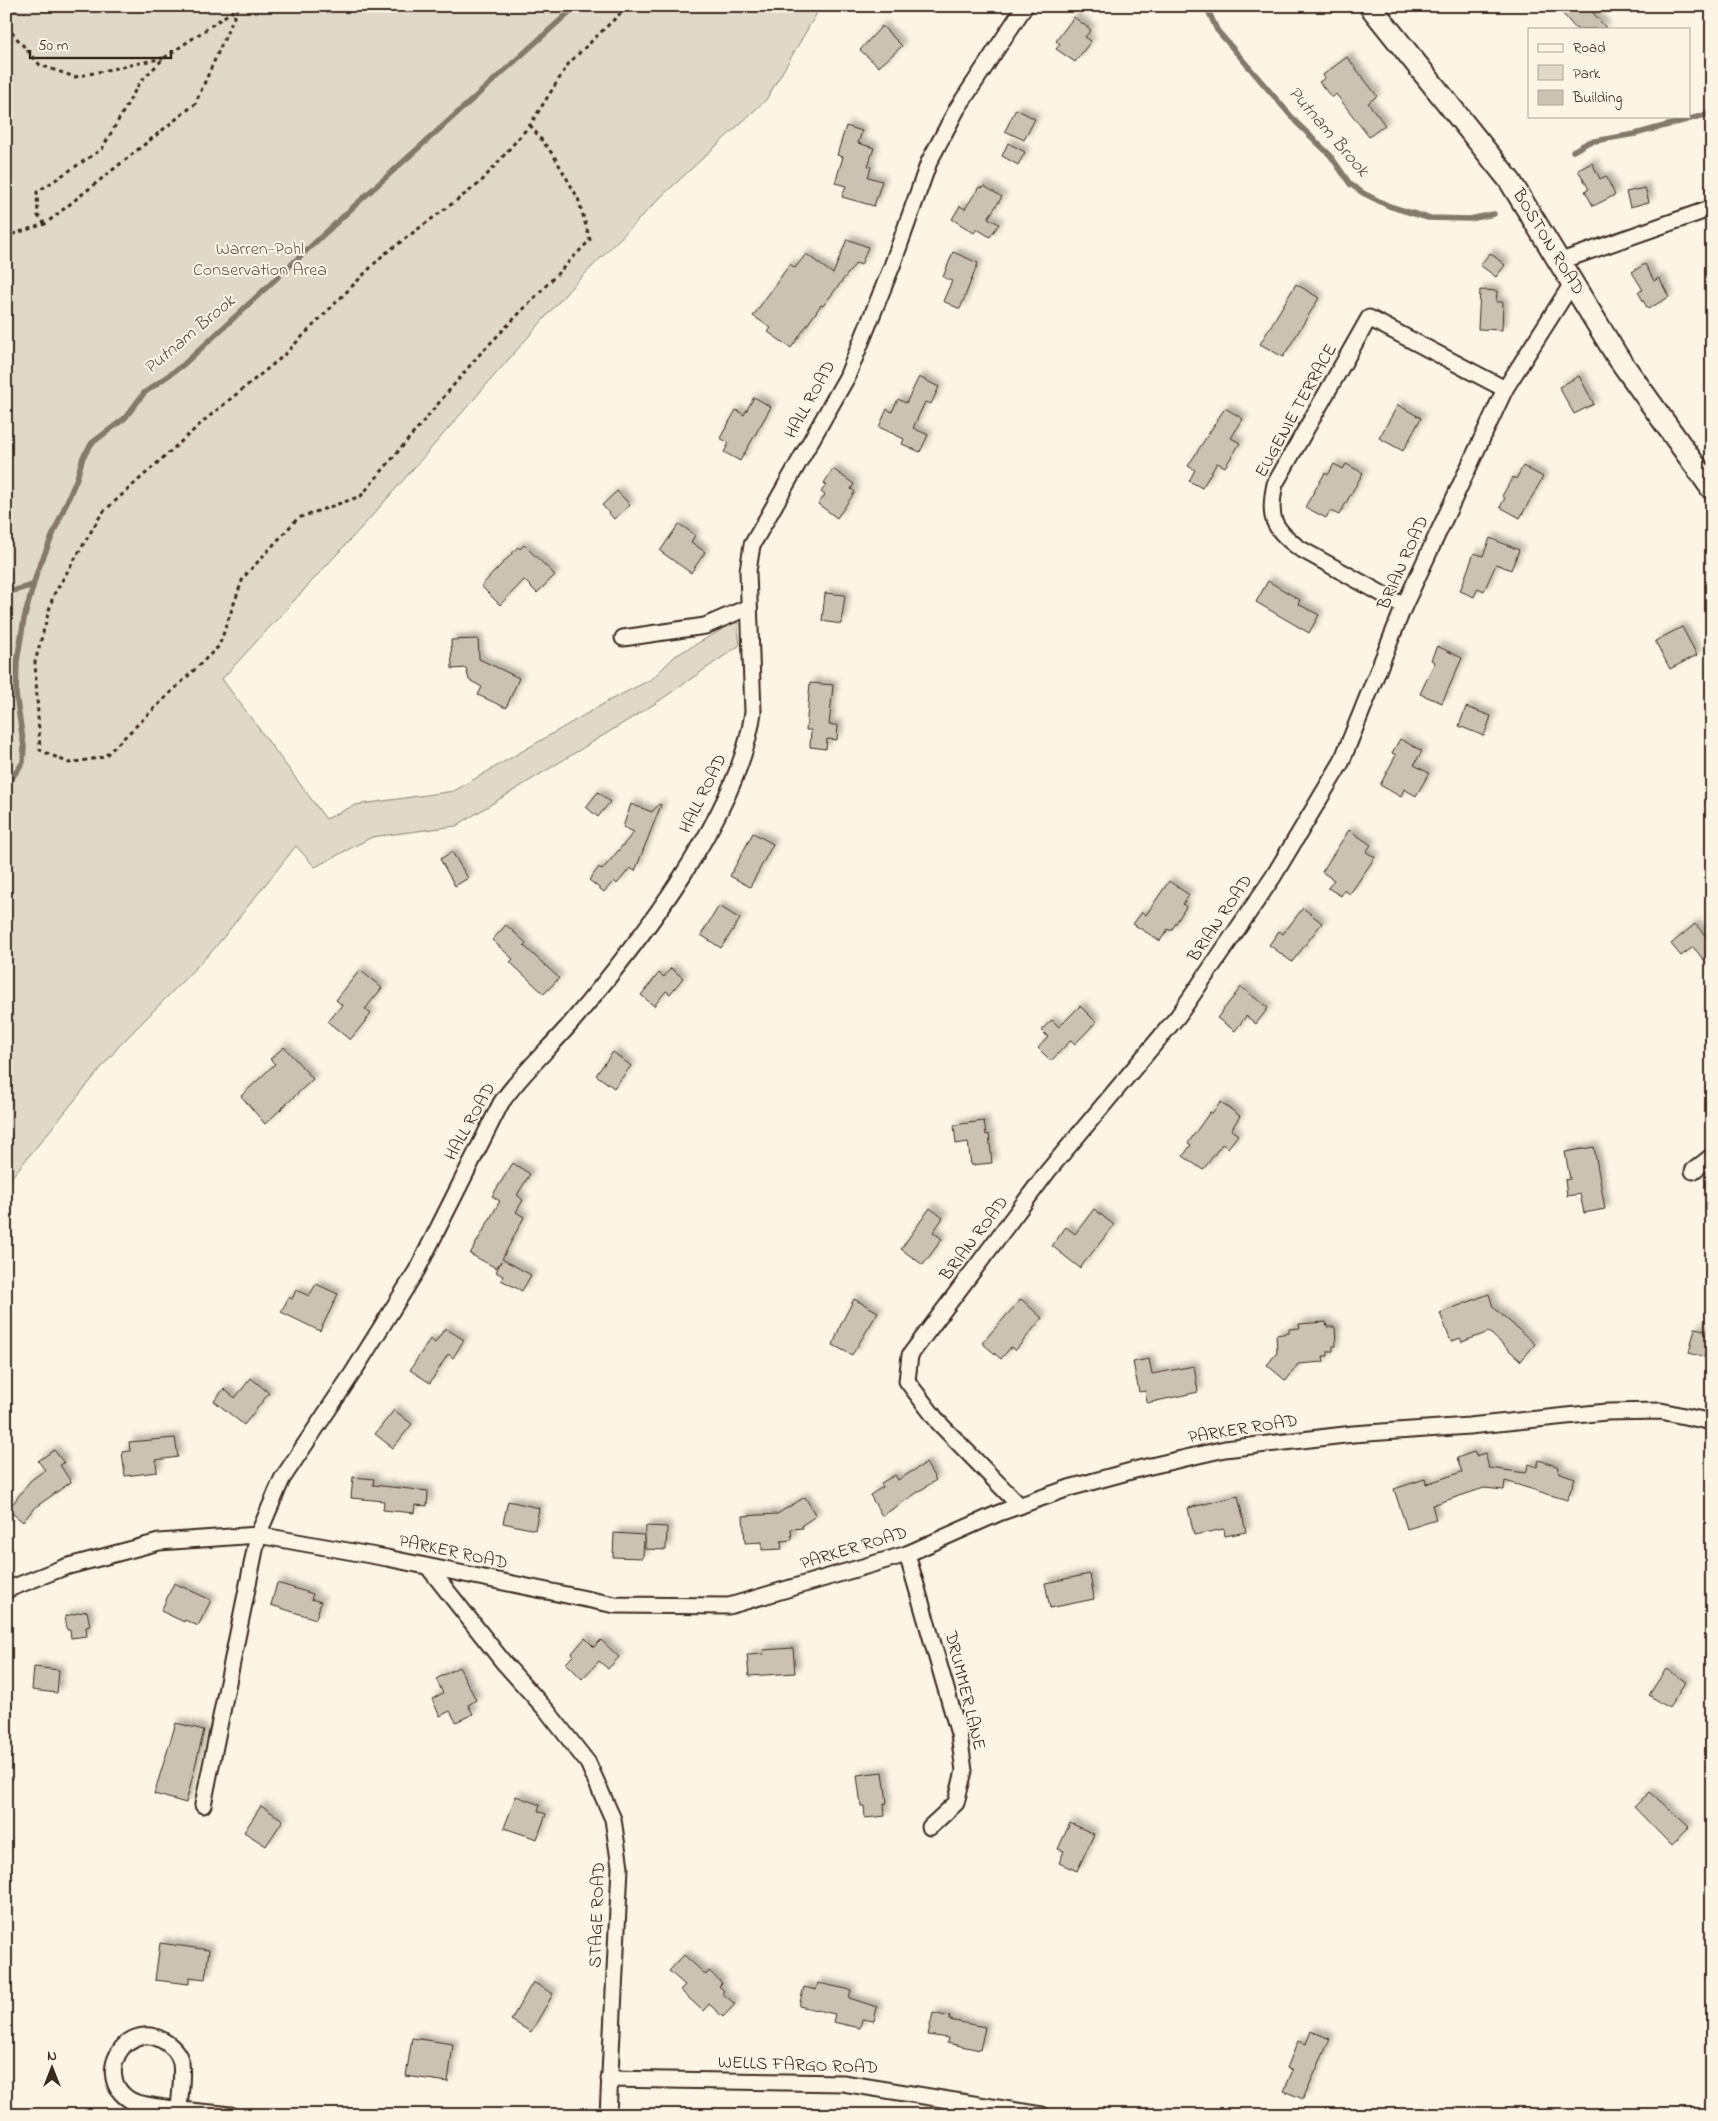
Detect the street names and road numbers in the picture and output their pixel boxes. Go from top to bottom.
street label: BOSTON ROAD [1504,183,1590,301]
street label: EUGENIE TERRACE [1249,339,1345,483]
street label: HALL ROAD [779,356,843,444]
street label: BRIAN ROAD [1371,512,1436,615]
street label: HALL ROAD [674,750,734,838]
street label: BRIAN ROAD [1182,870,1260,969]
street label: HALL ROAD [439,1078,503,1166]
street label: BRIAN ROAD [934,1191,1016,1288]
street label: PARKER ROAD [1186,1408,1300,1452]
street label: PARKER ROAD [797,1520,911,1578]
street label: PARKER ROAD [396,1529,510,1577]
street label: DRUMMER LANE [936,1628,991,1753]
street label: STAGE ROAD [583,1862,613,1968]
street label: WELLS FARGO ROAD [717,2050,879,2082]

